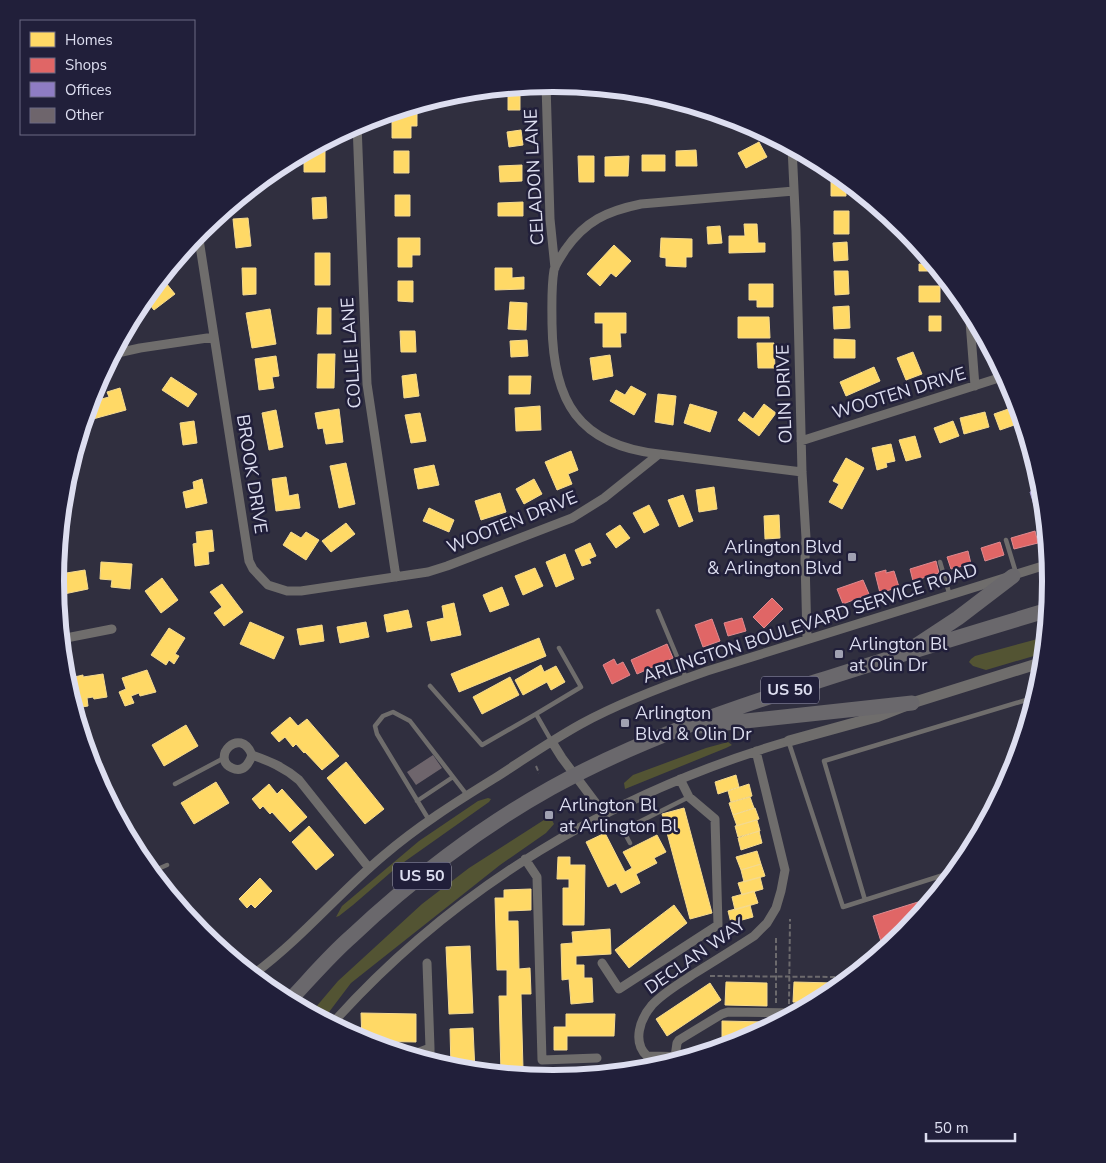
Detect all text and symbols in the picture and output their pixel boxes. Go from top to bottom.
legend [20,20,195,135]
text: Homes [65,30,113,50]
text: Shops [65,55,107,75]
text: Offices [65,80,112,100]
text: Other [65,105,104,125]
street label: CELADON LANE [518,108,550,246]
street label: COLLIE LANE [335,297,367,409]
street label: OLIN DRIVE [770,344,798,444]
street label: WOOTEN DRIVE [829,361,969,425]
street label: BROOK DRIVE [231,413,273,535]
street label: WOOTEN DRIVE [443,485,581,559]
place label: Arlington Blvd & Arlington Blvd [707,535,842,580]
marker: Arlington Blvd & Arlington Blvd [846,551,858,563]
street label: ARLINGTON BOULEVARD SERVICE ROAD [639,557,981,689]
place label: Arlington Bl at Olin Dr [849,632,948,677]
marker: Arlington Bl at Olin Dr [833,648,845,660]
road number: US 50 [761,676,819,704]
place label: Arlington Blvd & Olin Dr [635,701,752,746]
marker: Arlington Blvd & Olin Dr [619,717,631,729]
place label: Arlington Bl at Arlington Bl [559,793,679,838]
marker: Arlington Bl at Arlington Bl [543,809,555,821]
road number: US 50 [393,862,451,889]
street label: DECLAN WAY [640,912,750,1000]
scale bar [926,1110,1015,1142]
text: 50 m [934,1118,969,1138]

